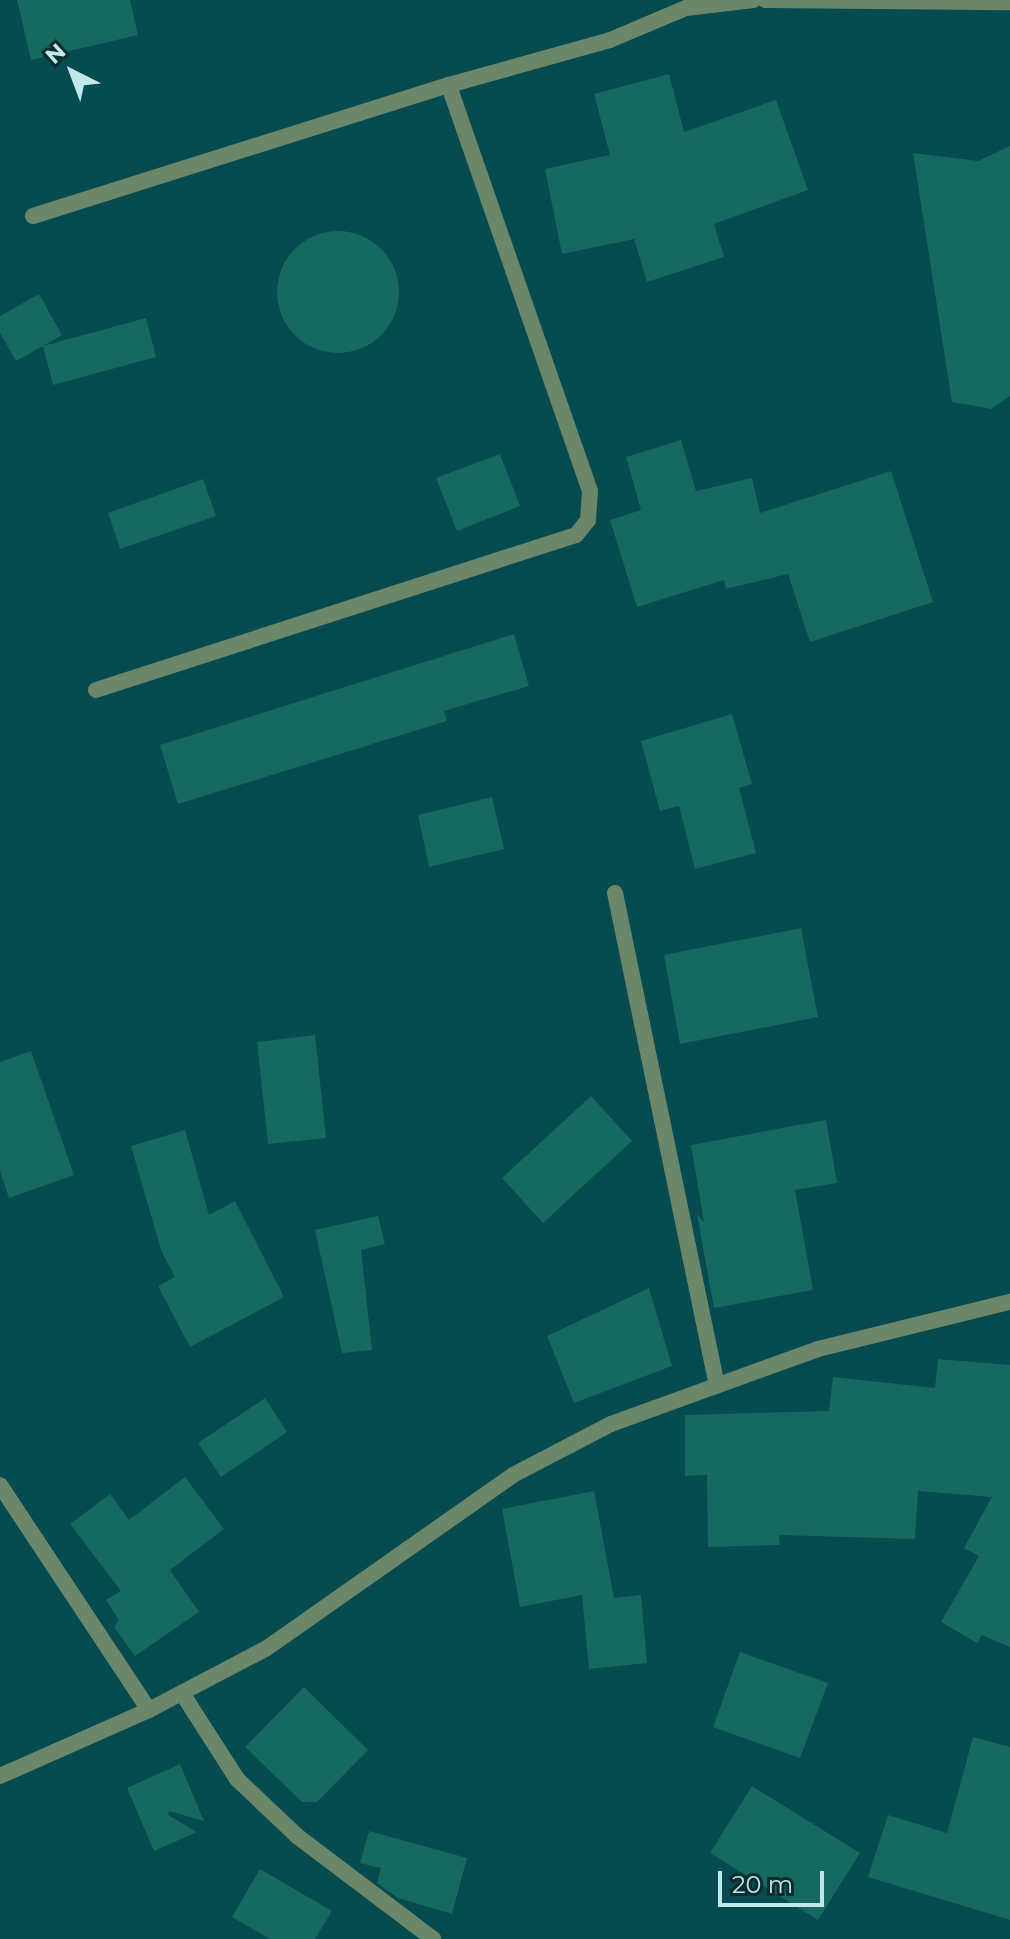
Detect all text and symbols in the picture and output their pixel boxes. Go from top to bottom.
north arrow [32,32,112,112]
text: N [40,38,71,70]
scale bar [722,1855,828,1905]
text: 20 m [732,1870,793,1899]

